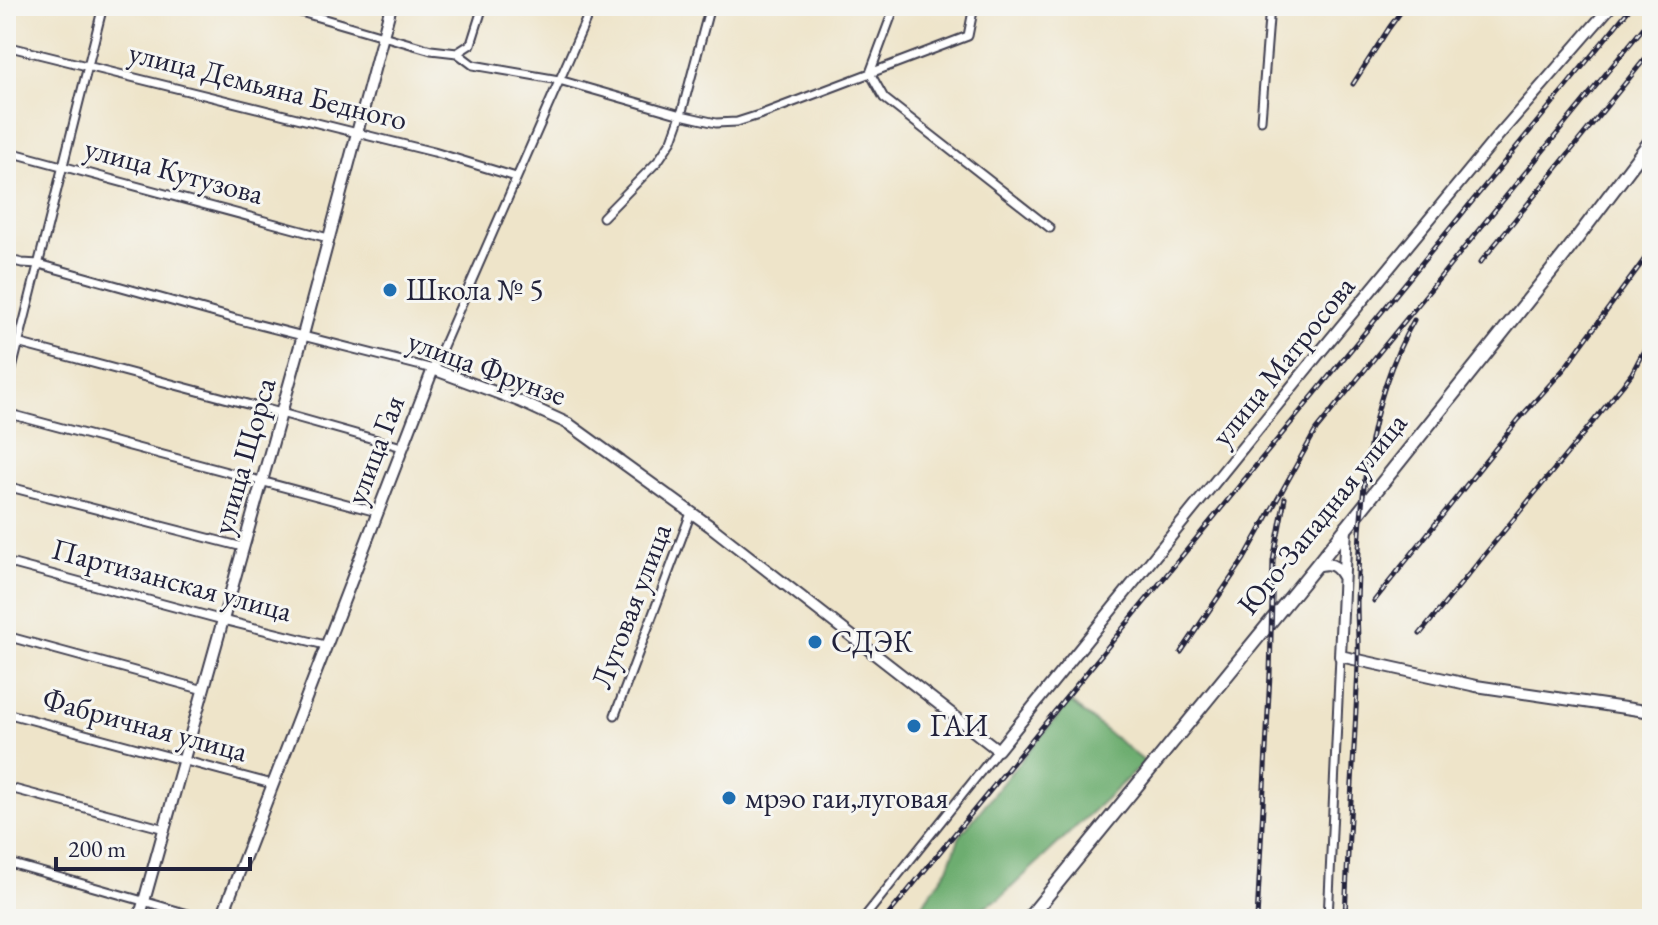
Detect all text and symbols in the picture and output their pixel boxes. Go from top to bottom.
street label: улица Демьяна Бедного [125,32,411,139]
street label: улица Кутузова [80,128,268,213]
street label: улица Матросова [1202,267,1363,454]
place label: Школа № 5 [406,270,544,309]
marker: Школа № 5 [381,281,399,299]
street label: улица Фрунзе [403,321,572,414]
street label: улица Щорса [203,373,284,539]
street label: улица Гая [336,390,413,510]
street label: Юго-Западная улица [1228,404,1415,623]
street label: Луговая улица [581,518,680,694]
street label: Партизанская улица [48,529,296,630]
place label: СДЭК [831,622,913,661]
marker: СДЭК [806,633,824,651]
street label: Фабричная улица [38,678,252,771]
place label: ГАИ [930,706,988,745]
marker: ГАИ [905,717,923,735]
place label: мрэо гаи,луговая [745,778,948,817]
marker: мрэо гаи,луговая [720,789,738,807]
scale bar [56,821,250,871]
text: 200 m [68,833,126,864]

